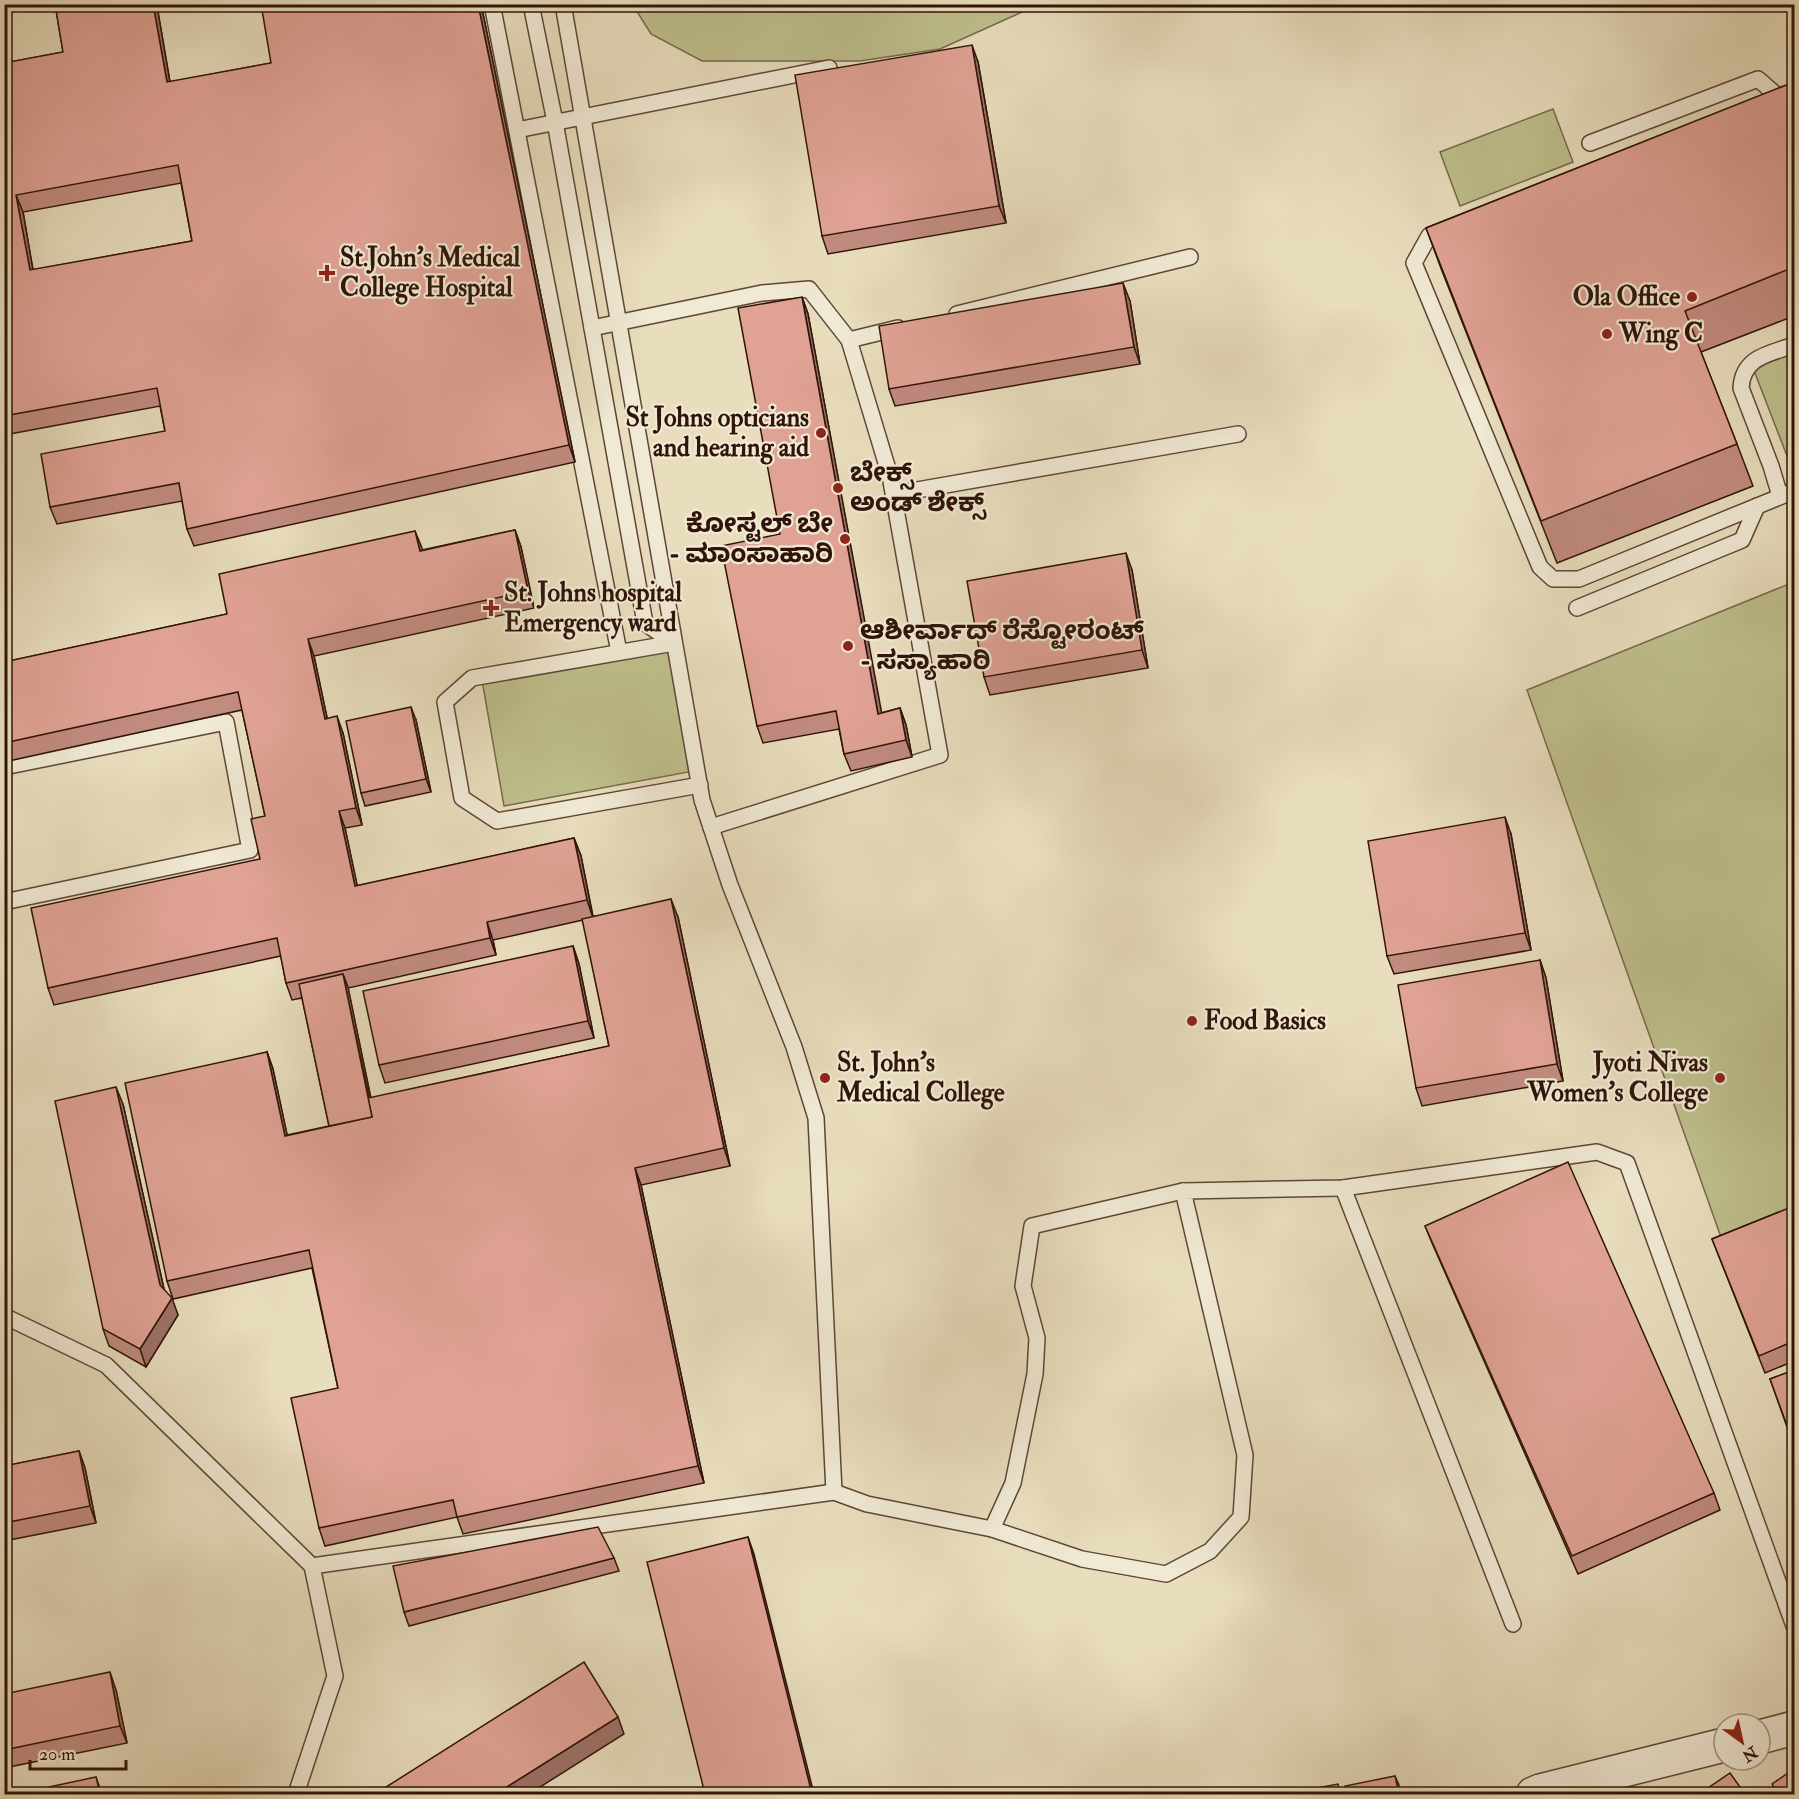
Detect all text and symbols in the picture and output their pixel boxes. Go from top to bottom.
place label: St.John's Medical College Hospital [340,242,521,305]
marker: St.John's Medical College Hospital [318,264,336,282]
place label: Ola Office [1573,281,1680,313]
marker: Ola Office [1685,290,1699,304]
place label: Wing C [1618,318,1703,351]
marker: Wing C [1600,327,1614,341]
place label: St Johns opticians and hearing aid [626,402,809,465]
marker: St Johns opticians and hearing aid [814,426,828,440]
place label: ಬೇಕ್ಸ್ ಅಂಡ್ ಶೇಕ್ಸ್ [850,457,987,520]
marker: ಬೇಕ್ಸ್ ಅಂಡ್ ಶೇಕ್ಸ್ [831,481,845,495]
place label: ಕೋಸ್ಟಲ್ ಬೇ - ಮಾಂಸಾಹಾರಿ [669,508,833,570]
marker: ಕೋಸ್ಟಲ್ ಬೇ - ಮಾಂಸಾಹಾರಿ [838,532,852,546]
place label: St. Johns hospital Emergency ward [504,577,682,640]
marker: St. Johns hospital Emergency ward [482,599,500,617]
place label: ಆಶೀರ್ವಾದ್ ರೆಸ್ಟೋರಂಟ್ - ಸಸ್ಯಾಹಾರಿ [860,615,1145,680]
marker: ಆಶೀರ್ವಾದ್ ರೆಸ್ಟೋರಂಟ್ - ಸಸ್ಯಾಹಾರಿ [841,639,855,653]
place label: Food Basics [1204,1005,1326,1037]
marker: Food Basics [1185,1014,1199,1028]
place label: St. John's Medical College [836,1047,1005,1110]
place label: Jyoti Nivas Women's College [1526,1047,1708,1110]
marker: St. John's Medical College [818,1071,832,1085]
marker: Jyoti Nivas Women's College [1713,1071,1727,1085]
north arrow [1712,1712,1772,1772]
scale bar [30,1733,126,1771]
text: N [1738,1741,1762,1766]
text: 20 m [39,1743,75,1766]

